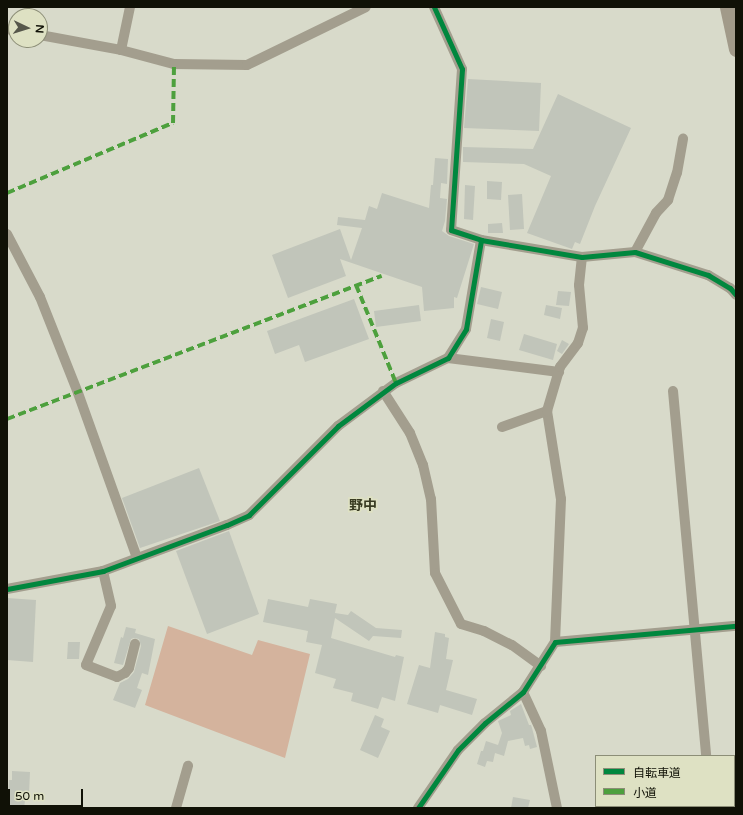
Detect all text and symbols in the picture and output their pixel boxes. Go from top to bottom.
north arrow [8,8,48,48]
text: N [33,24,46,34]
district label: 野中 [349,498,377,514]
legend [595,755,735,807]
text: 自転車道 [633,766,681,780]
scale bar [10,781,85,807]
text: 小道 [633,786,657,800]
text: 50 m [15,789,44,803]

